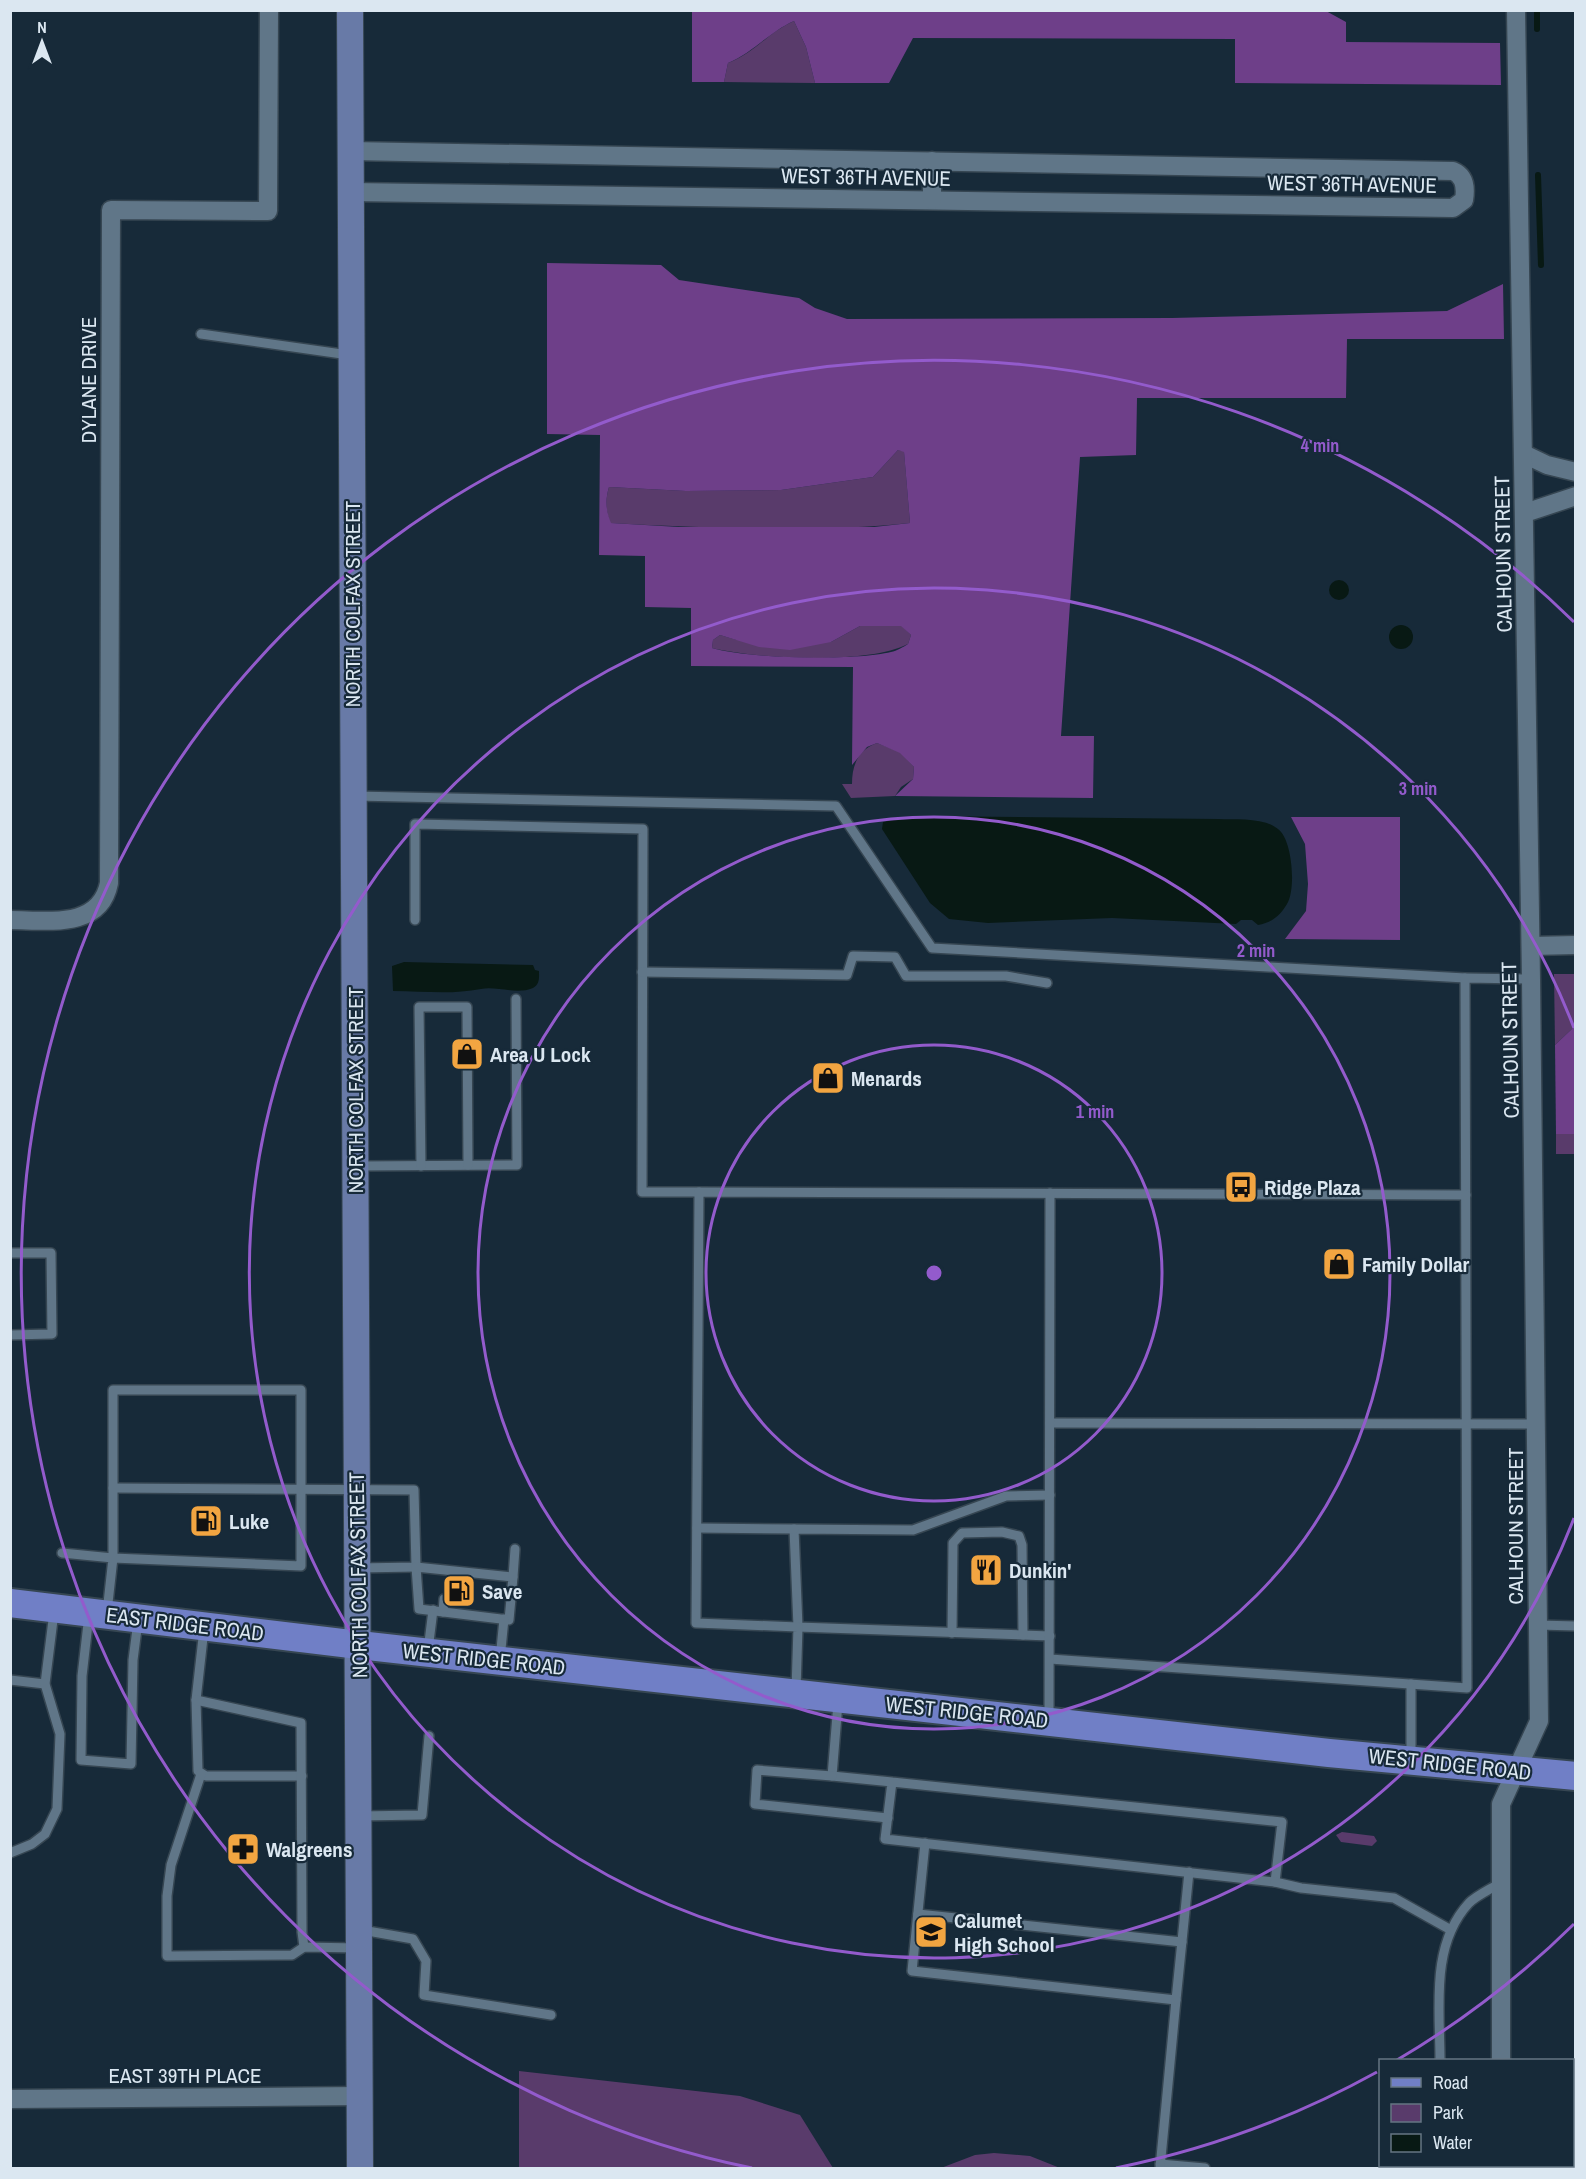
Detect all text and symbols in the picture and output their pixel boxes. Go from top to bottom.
north arrow [12,12,72,72]
text: N [37,16,47,38]
street label: WEST 36TH AVENUE [781,161,951,193]
street label: WEST 36TH AVENUE [1267,168,1437,200]
street label: DYLANE DRIVE [74,317,103,443]
text: 4 min [1301,433,1339,458]
street label: CALHOUN STREET [1487,475,1519,633]
street label: NORTH COLFAX STREET [338,500,367,707]
text: 3 min [1399,776,1437,801]
text: 2 min [1237,938,1275,963]
street label: CALHOUN STREET [1494,961,1526,1119]
street label: NORTH COLFAX STREET [341,986,370,1193]
shop icon: Area U Lock [449,1036,485,1072]
place label: Area U Lock [490,1040,591,1069]
shop icon: Menards [810,1060,846,1096]
place label: Menards [851,1064,922,1093]
text: 1 min [1076,1099,1114,1124]
bus stop icon: Ridge Plaza [1223,1169,1259,1205]
place label: Ridge Plaza [1264,1173,1361,1202]
shop icon: Family Dollar [1321,1246,1357,1282]
place label: Family Dollar [1362,1250,1470,1279]
centre of rings [924,1263,944,1283]
street label: CALHOUN STREET [1501,1447,1530,1604]
street label: NORTH COLFAX STREET [342,1471,374,1678]
fuel station icon: Luke [188,1503,224,1539]
place label: Luke [229,1507,269,1536]
restaurant icon: Dunkin' [968,1552,1004,1588]
place label: Dunkin' [1009,1556,1071,1585]
fuel station icon: Save [441,1573,477,1609]
place label: Save [482,1577,522,1606]
street label: EAST RIDGE ROAD [105,1600,265,1648]
street label: WEST RIDGE ROAD [401,1636,567,1682]
street label: WEST RIDGE ROAD [884,1689,1050,1735]
street label: WEST RIDGE ROAD [1367,1741,1533,1787]
pharmacy icon: Walgreens [225,1831,261,1867]
place label: Walgreens [266,1835,352,1864]
place label: Calumet High School [954,1906,1054,1959]
school or university icon: Calumet High School [913,1914,949,1950]
legend [1379,2059,1574,2167]
street label: EAST 39TH PLACE [109,2061,261,2090]
text: Road [1433,2070,1468,2095]
text: Park [1433,2100,1464,2125]
text: Water [1433,2130,1472,2155]

